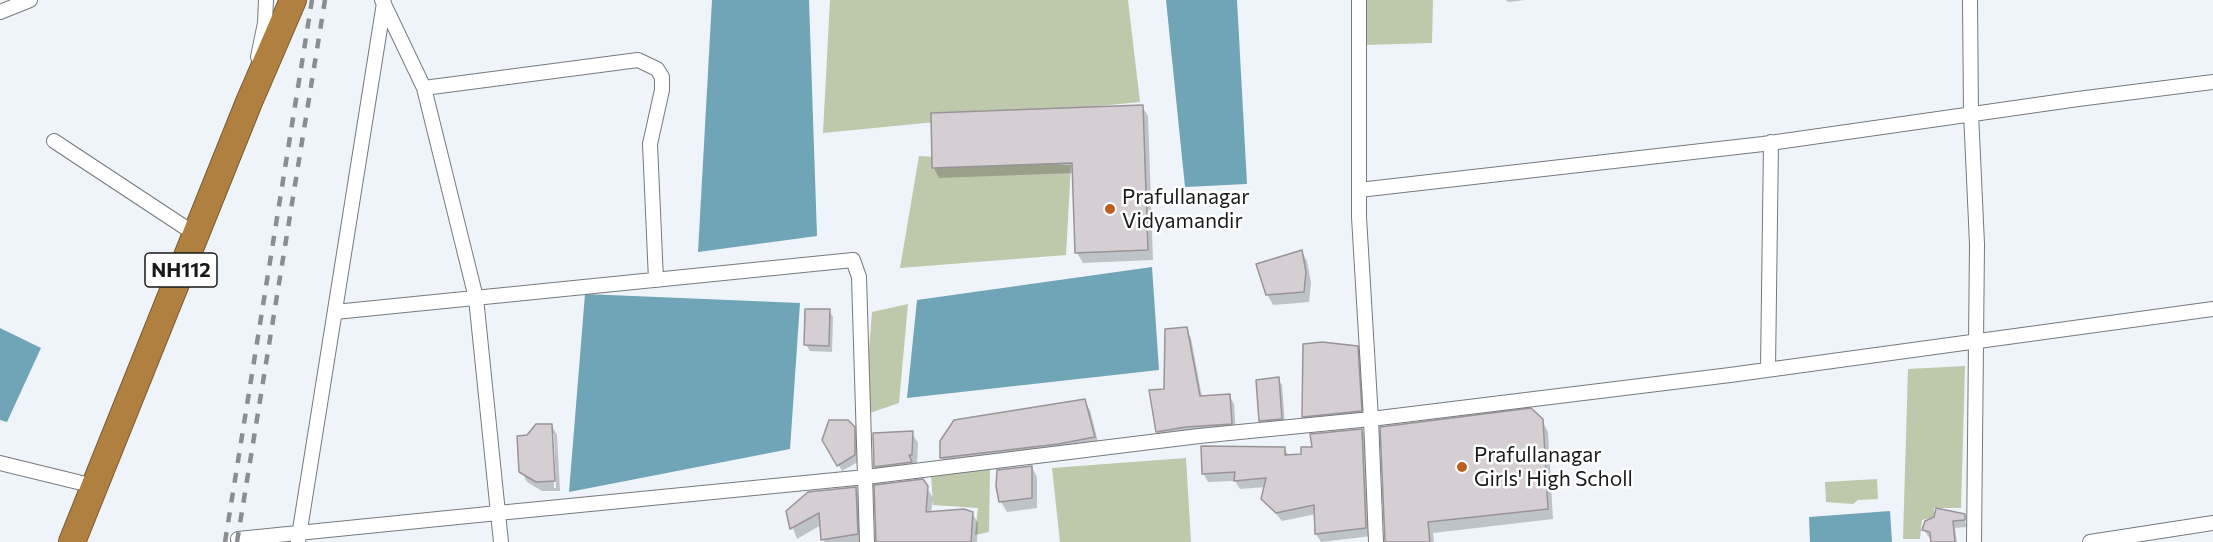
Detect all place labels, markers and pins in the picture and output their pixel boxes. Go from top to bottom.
place label: Prafullanagar Vidyamandir [1122,184,1250,234]
marker: Prafullanagar Vidyamandir [1103,202,1117,216]
place label: Prafullanagar Girls' High Scholl [1474,442,1633,492]
marker: Prafullanagar Girls' High Scholl [1455,460,1469,474]

